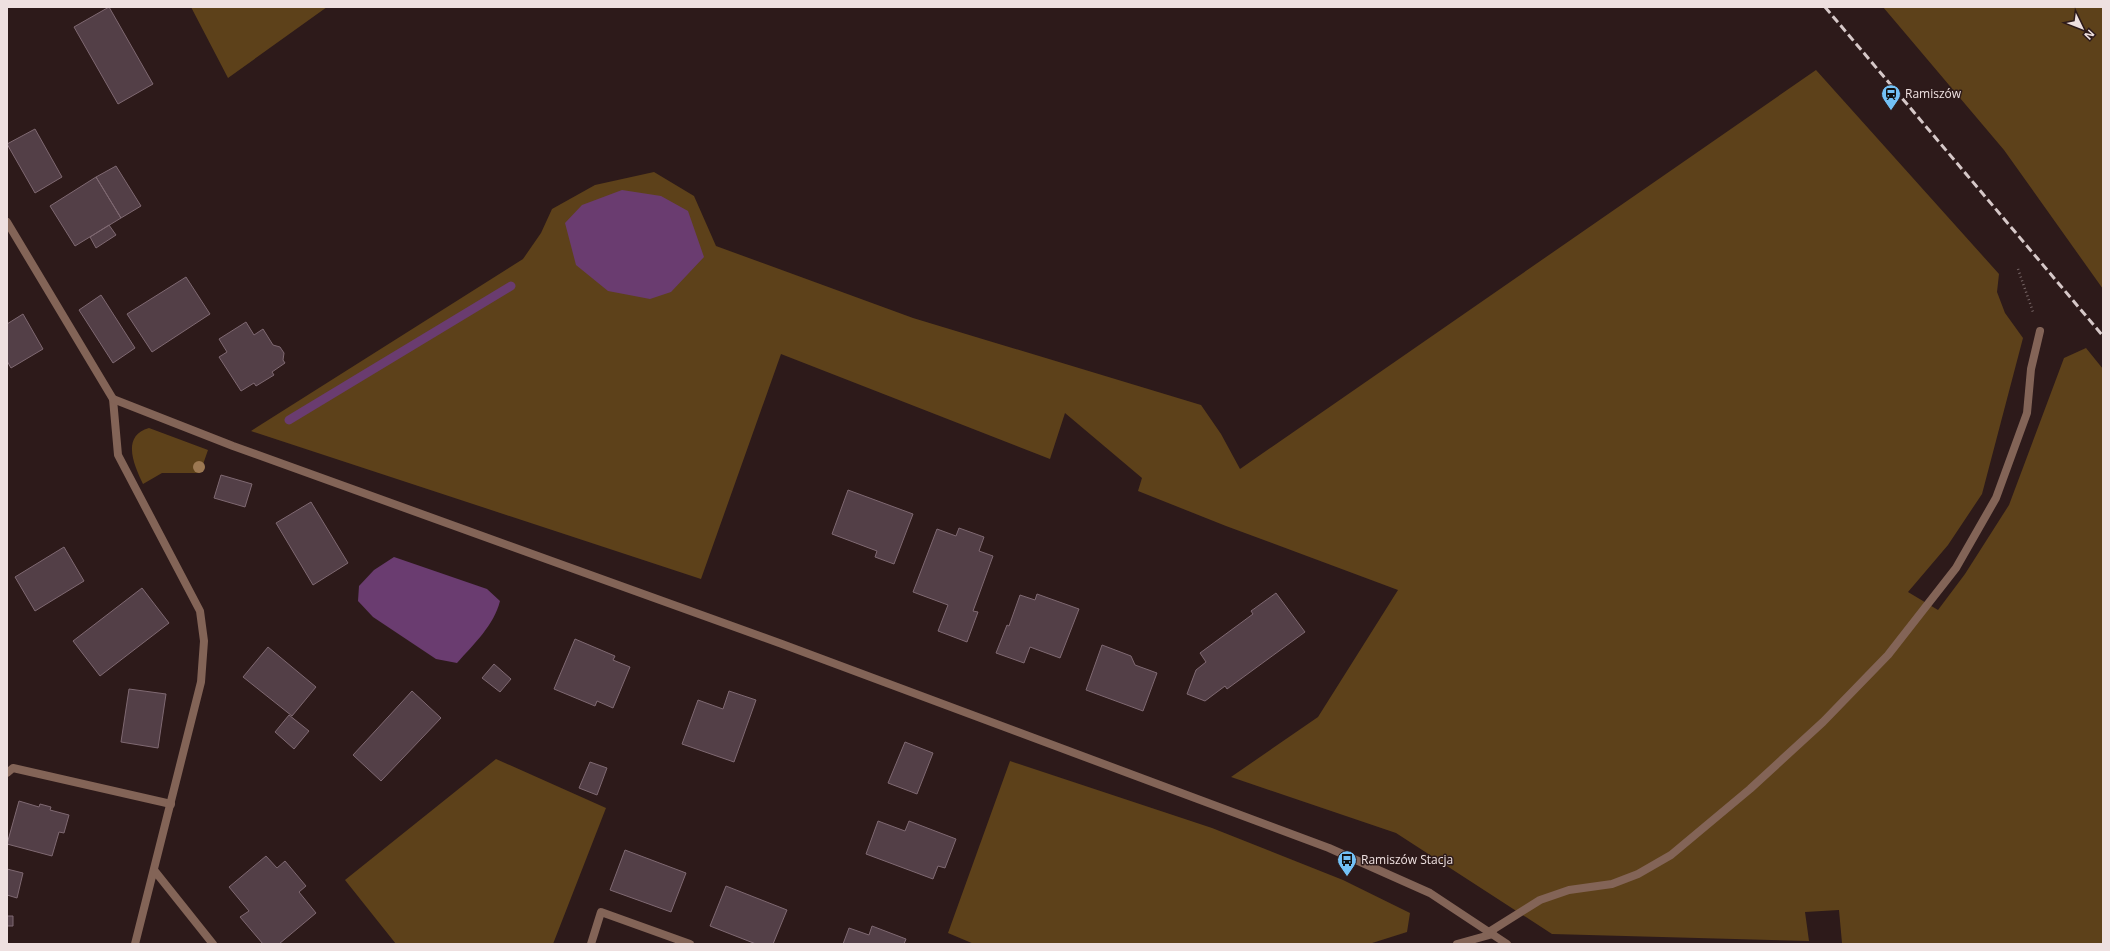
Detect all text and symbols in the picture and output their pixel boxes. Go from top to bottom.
north arrow [2062,8,2102,48]
text: N [2081,27,2098,44]
station icon: Ramiszów [1880,83,1902,111]
place label: Ramiszów [1905,85,1962,102]
bus stop icon: Ramiszów Stacja [1336,849,1358,877]
place label: Ramiszów Stacja [1361,851,1453,868]

